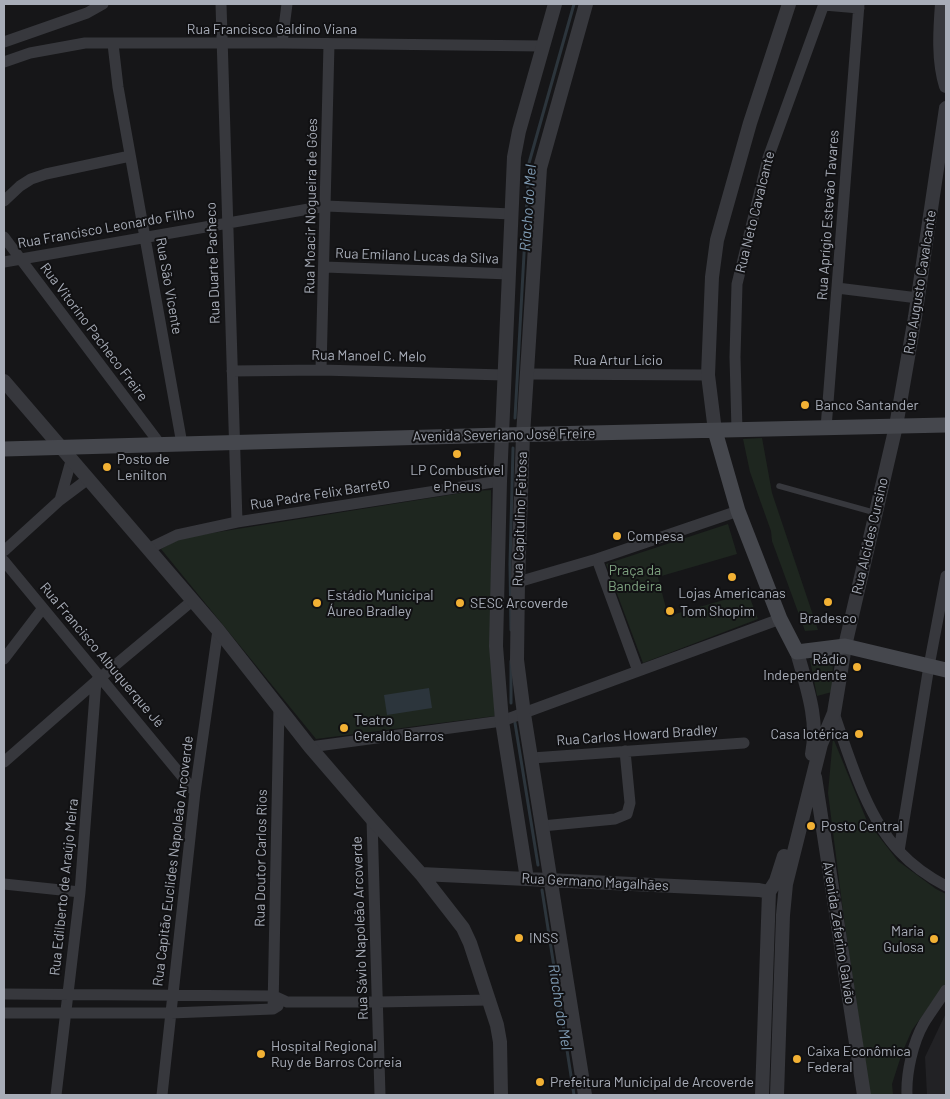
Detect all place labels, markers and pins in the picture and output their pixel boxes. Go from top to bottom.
place label: Banco Santander [815,397,919,413]
marker: Banco Santander [799,399,811,411]
marker: LP Combustível e Pneus [451,448,463,460]
place label: Posto de Lenilton [117,451,170,484]
marker: Posto de Lenilton [101,461,113,473]
place label: LP Combustível e Pneus [410,462,504,494]
place label: Compesa [627,528,684,544]
marker: Compesa [611,530,623,542]
marker: Lojas Americanas [726,571,738,583]
place label: Lojas Americanas [678,585,786,601]
place label: Estádio Municipal Áureo Bradley [327,587,434,620]
place label: SESC Arcoverde [470,595,568,611]
marker: Bradesco [822,596,834,608]
marker: Estádio Municipal Áureo Bradley [311,597,323,609]
marker: SESC Arcoverde [454,597,466,609]
place label: Tom Shopim [680,603,755,619]
marker: Tom Shopim [664,605,676,617]
place label: Bradesco [799,610,857,626]
place label: Rádio Independente [763,651,847,684]
marker: Rádio Independente [851,661,863,673]
place label: Teatro Geraldo Barros [354,712,444,744]
marker: Teatro Geraldo Barros [338,722,350,734]
place label: Casa lotérica [771,726,849,742]
marker: Casa lotérica [853,728,865,740]
place label: Posto Central [821,818,903,834]
marker: Posto Central [805,820,817,832]
place label: Maria Gulosa [883,923,924,956]
place label: INSS [529,930,558,946]
marker: INSS [513,932,525,944]
marker: Maria Gulosa [928,933,940,945]
place label: Hospital Regional Ruy de Barros Correia [271,1038,402,1070]
place label: Caixa Econômica Federal [807,1043,911,1076]
marker: Hospital Regional Ruy de Barros Correia [255,1048,267,1060]
marker: Caixa Econômica Federal [791,1053,803,1065]
place label: Prefeitura Municipal de Arcoverde [550,1074,754,1090]
marker: Prefeitura Municipal de Arcoverde [534,1076,546,1088]

